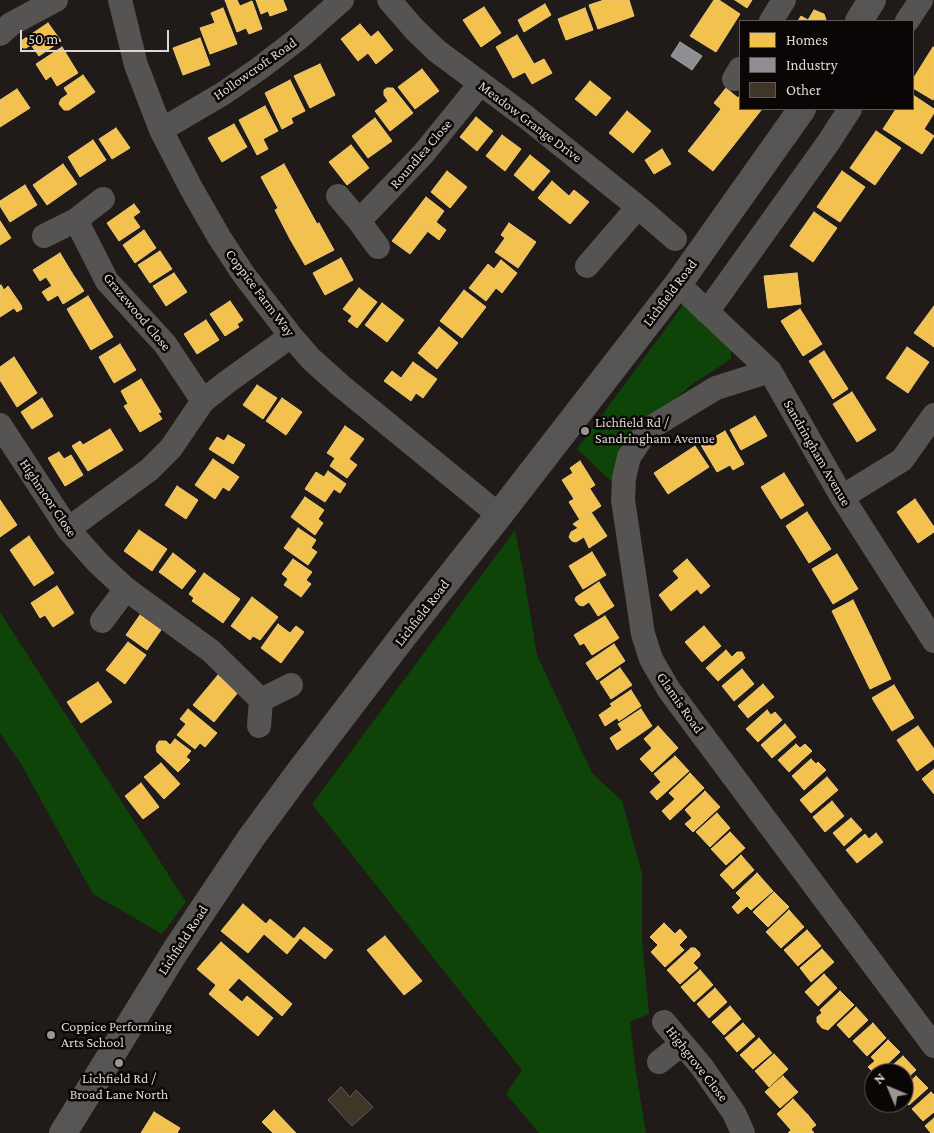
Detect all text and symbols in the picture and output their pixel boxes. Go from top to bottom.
scale bar [22,20,171,52]
legend [739,20,914,110]
text: 50 m [28,31,58,47]
text: Homes [786,32,828,48]
street label: Hollowcroft Road [210,34,300,104]
text: Industry [786,57,838,73]
street label: Meadow Grange Drive [475,78,585,166]
text: Other [786,82,821,98]
street label: Roundlea Close [386,116,456,192]
street label: Coppice Farm Way [222,246,298,340]
street label: Lichfield Road [639,256,701,330]
street label: Grazewood Close [99,270,175,354]
street label: Sandringham Avenue [780,397,854,509]
place label: Lichfield Rd / Sandringham Avenue [595,415,715,448]
marker: Lichfield Rd / Sandringham Avenue [579,425,591,437]
street label: Highmoor Close [16,456,80,540]
street label: Lichfield Road [391,576,453,650]
street label: Glamis Road [653,669,707,737]
street label: Lichfield Road [154,902,212,978]
place label: Coppice Performing Arts School [61,1019,172,1052]
street label: Highgrove Close [662,1023,732,1105]
marker: Coppice Performing Arts School [45,1029,57,1041]
marker: Lichfield Rd / Broad Lane North [113,1057,125,1069]
north arrow [864,1063,914,1113]
text: N [870,1069,888,1087]
place label: Lichfield Rd / Broad Lane North [70,1071,168,1104]

